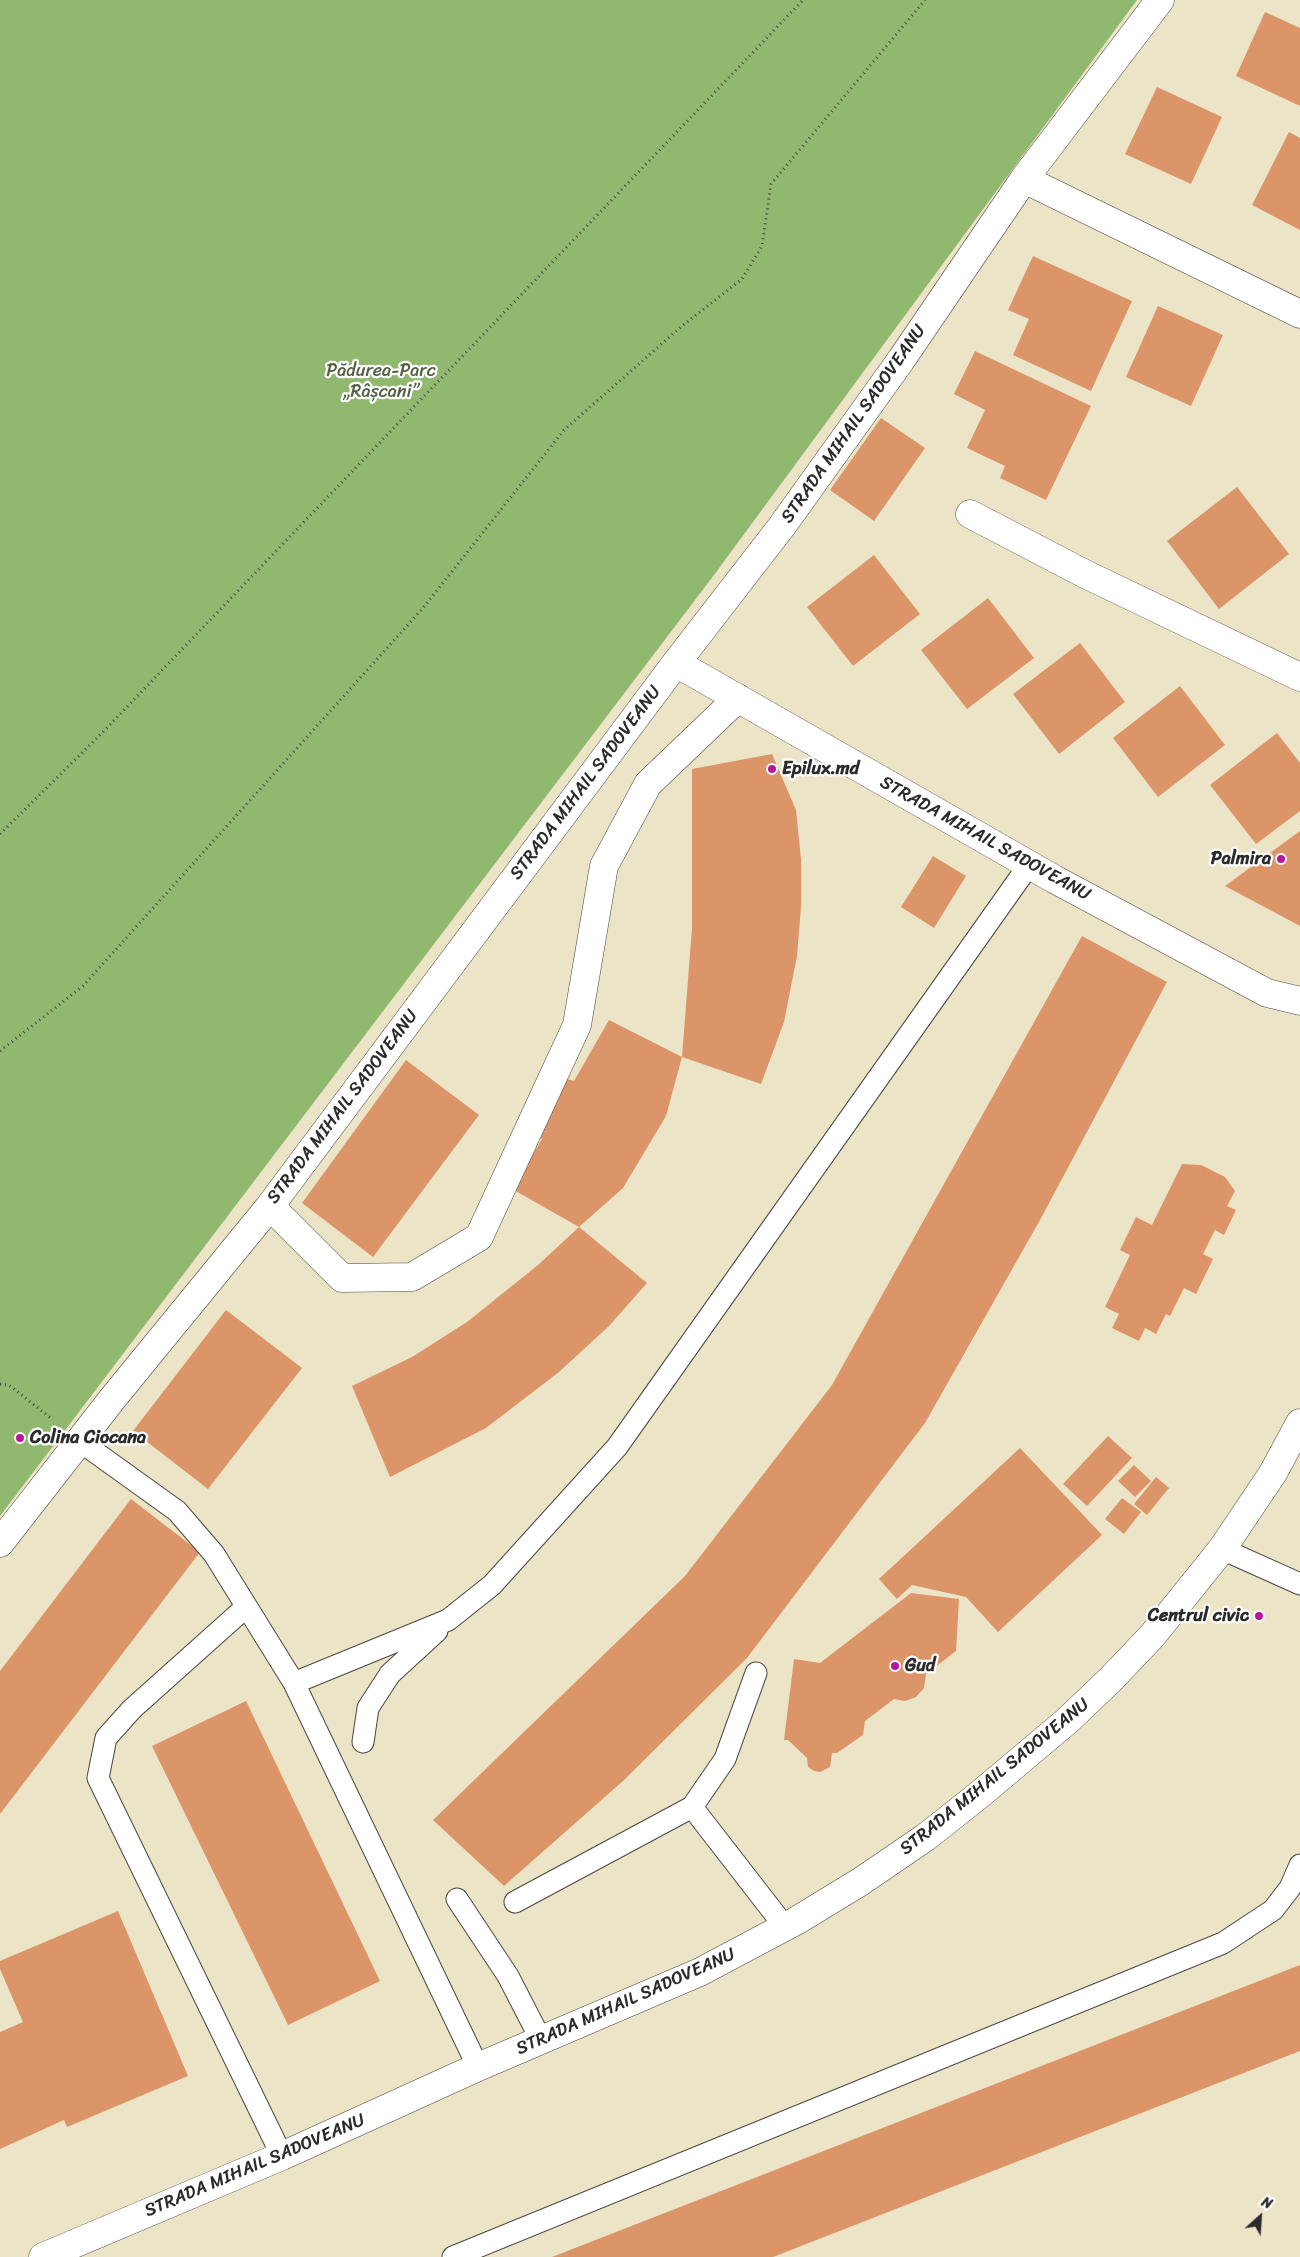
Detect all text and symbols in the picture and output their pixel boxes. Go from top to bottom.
street label: STRADA MIHAIL SADOVEANU [777,320,931,528]
park label: Pădurea-Parc „Râșcani” [326,360,436,402]
street label: STRADA MIHAIL SADOVEANU [506,682,666,884]
place label: Epilux.md [782,758,859,780]
marker: Epilux.md [766,763,778,775]
street label: STRADA MIHAIL SADOVEANU [876,772,1094,906]
place label: Palmira [1211,848,1271,870]
marker: Palmira [1275,853,1287,865]
street label: STRADA MIHAIL SADOVEANU [263,1006,423,1208]
place label: Colina Ciocana [30,1427,146,1449]
marker: Colina Ciocana [14,1432,26,1444]
place label: Centrul civic [1148,1605,1249,1627]
marker: Centrul civic [1253,1610,1265,1622]
place label: Gud [905,1655,935,1677]
marker: Gud [889,1660,901,1672]
street label: STRADA MIHAIL SADOVEANU [896,1694,1094,1860]
street label: STRADA MIHAIL SADOVEANU [513,1944,739,2060]
street label: STRADA MIHAIL SADOVEANU [141,2110,369,2222]
text: N [1257,2190,1277,2216]
north arrow [1235,2192,1285,2242]

